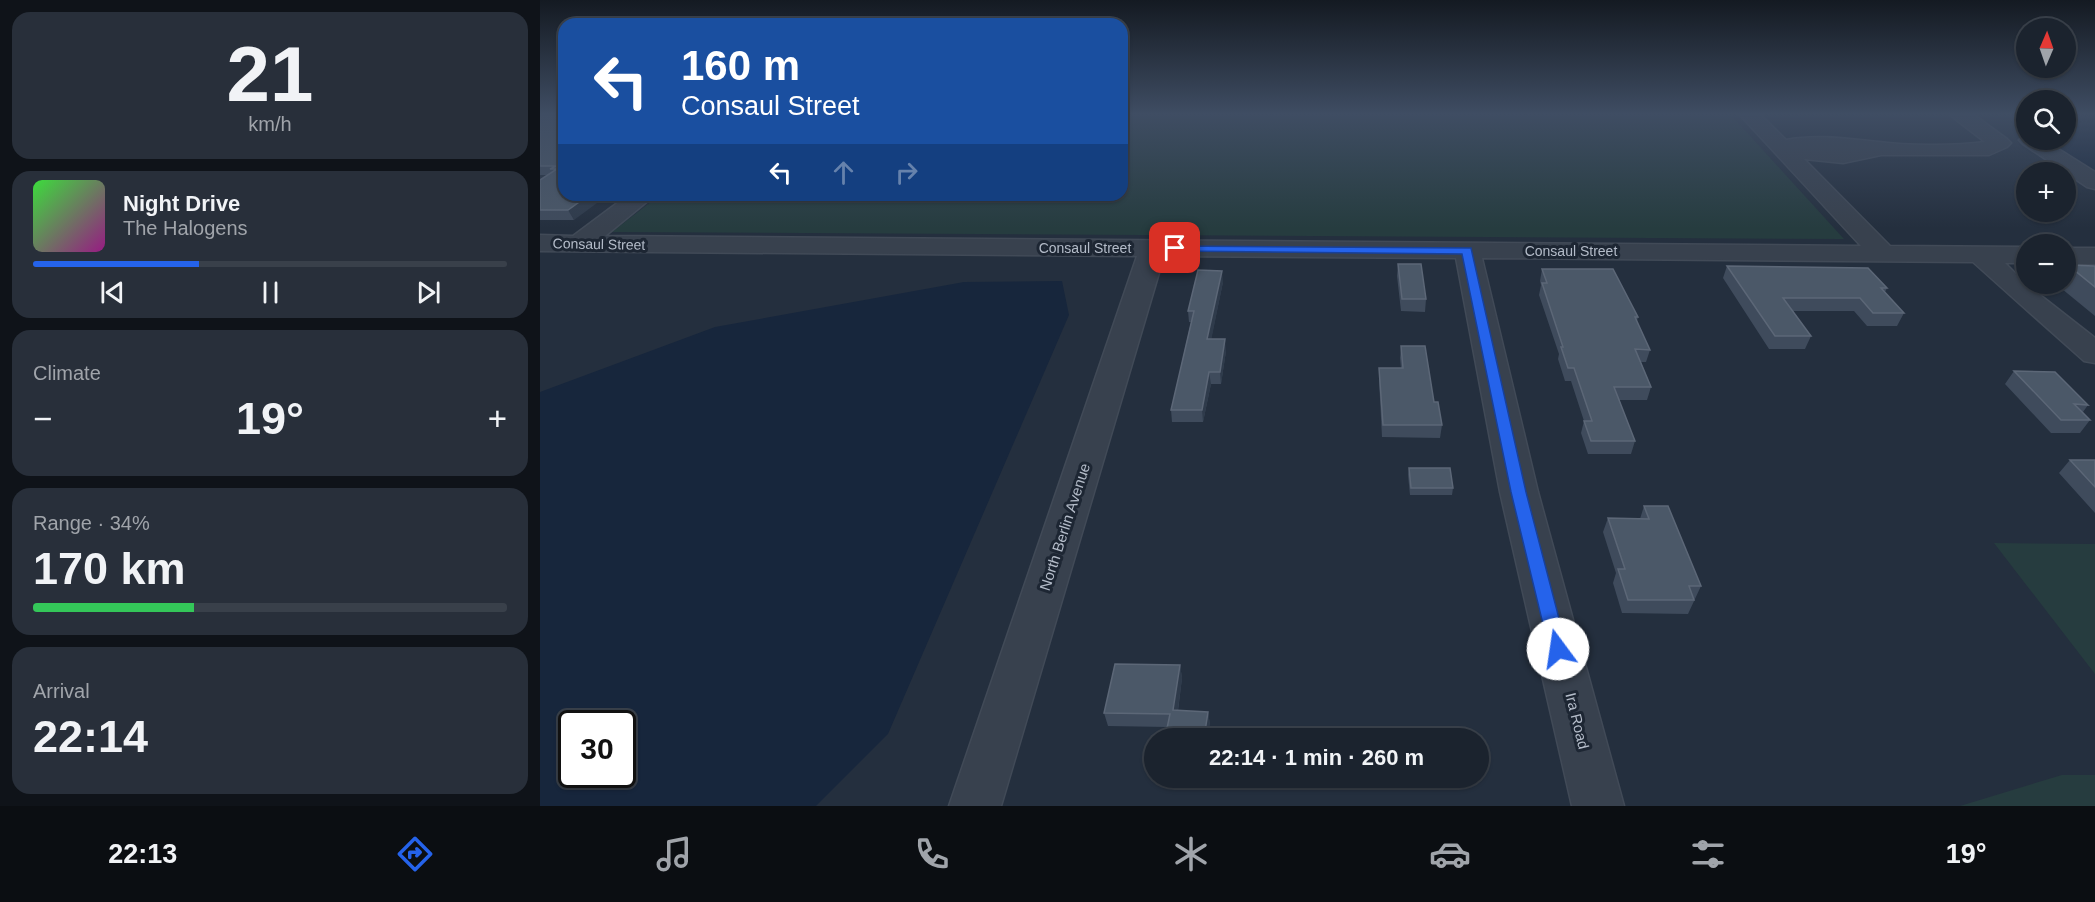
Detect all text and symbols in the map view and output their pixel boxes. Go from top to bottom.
north arrow [2016,18,2076,78]
map controls [2016,18,2076,294]
text: 21 [227,30,313,118]
icon: left [582,42,660,120]
text: 160 m [681,42,800,89]
button: search [2016,90,2076,150]
text: Consaul Street [681,91,860,121]
text: km/h [248,113,292,135]
icon: left [764,156,797,189]
icon: ahead [827,156,860,189]
icon: right [890,156,923,189]
button: + [2016,162,2076,222]
text: Night Drive [123,191,240,216]
text: The Halogens [123,217,248,239]
pin [1149,222,1200,273]
icon: arrive [1158,231,1191,264]
button: − [2016,234,2076,294]
street label: Consaul Street [553,235,646,253]
street label: Consaul Street [1039,240,1131,256]
street label: Consaul Street [1525,243,1617,259]
icon: previous [96,276,129,309]
icon: pause [254,276,287,309]
icon: next [412,276,445,309]
text: Climate [33,362,101,384]
text: 19° [236,393,304,444]
text: − [33,400,52,437]
text: + [488,400,507,437]
street label: North Berlin Avenue [1036,461,1093,593]
text: Range · 34% [33,512,150,534]
text: 170 km [33,543,186,594]
position arrow [1526,617,1590,681]
text: Arrival [33,680,90,702]
street label: Ira Road [1562,691,1593,751]
speed limit sign: 30 [558,710,636,788]
text: 22:14 [33,711,148,762]
text: 22:14 · 1 min · 260 m [1209,745,1424,770]
icon: directions [394,833,436,875]
icon: music [653,833,695,875]
icon: phone [911,833,953,875]
icon: climate [1170,833,1212,875]
icon: car [1429,833,1471,875]
icon: filters [1687,833,1729,875]
text: 22:13 [108,839,177,869]
text: 19° [1946,839,1987,869]

